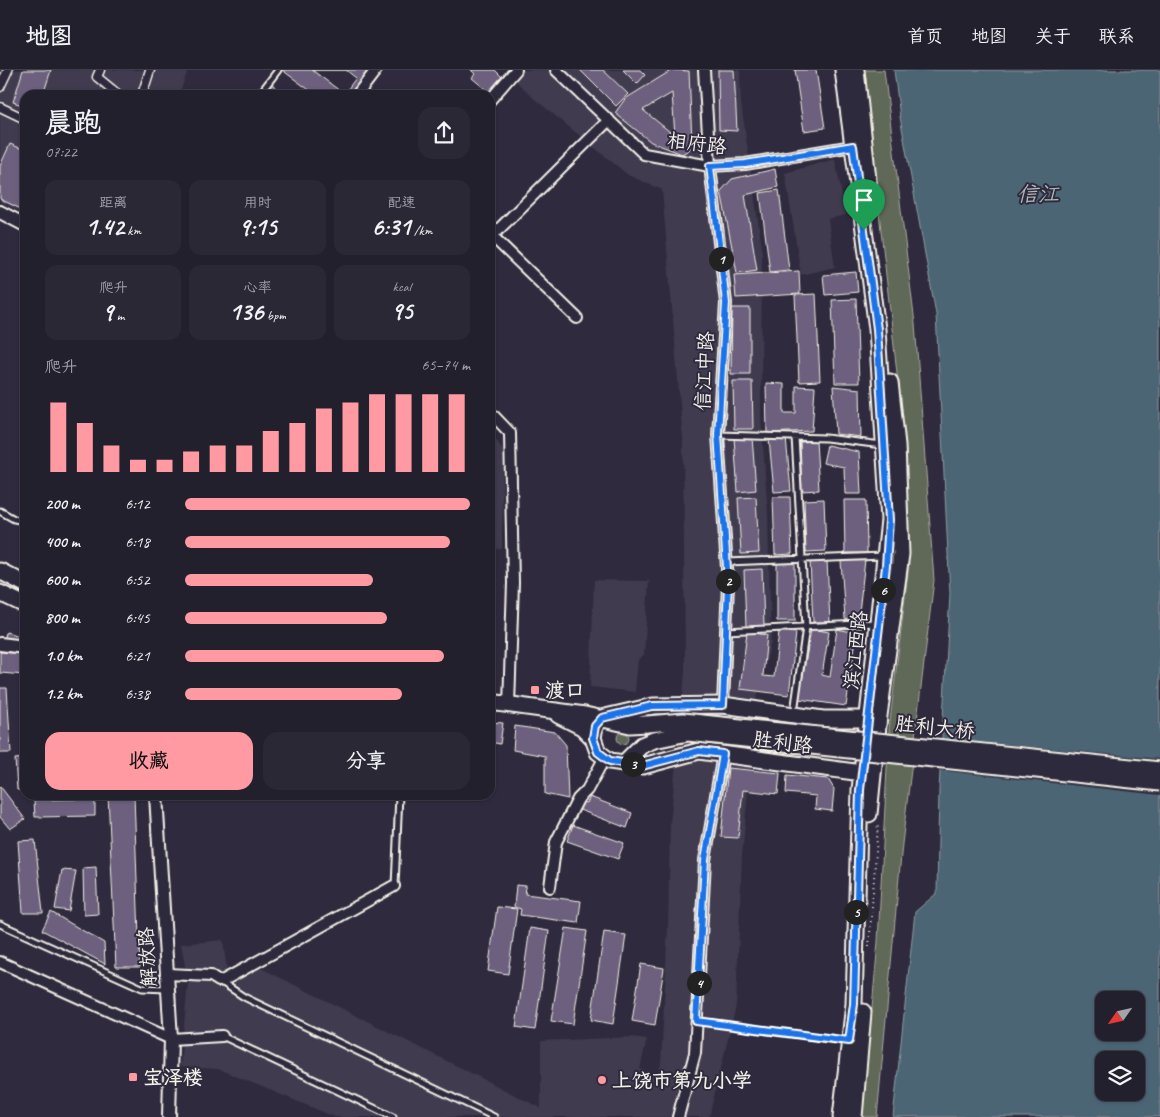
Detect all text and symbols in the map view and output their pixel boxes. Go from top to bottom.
text: 地图 [25,21,73,51]
text: 首页 [907,25,943,47]
text: 地图 [971,25,1007,47]
text: 关于 [1035,25,1071,47]
text: 联系 [1099,25,1135,47]
text: 晨跑 [45,105,101,140]
button: share [418,107,470,159]
street label: 相府路 [666,127,729,160]
text: 07:22 [45,142,77,162]
pin [843,179,885,230]
water label: 信江 [1017,181,1060,207]
icon: arrive [850,186,878,214]
text: 距离 [99,194,127,211]
text: 用时 [243,194,271,211]
text: 配速 [388,194,416,211]
text: 1.42 [85,211,124,243]
text: 9:15 [238,211,277,243]
text: 6:31 [371,211,411,243]
text: km [124,222,141,239]
text: /km [411,222,432,239]
pin: 1 [708,246,734,272]
text: 1 [718,251,725,268]
text: kcal [393,278,411,295]
text: 爬升 [99,279,127,296]
text: 心率 [243,279,271,296]
text: 95 [391,295,413,327]
text: 9 [102,296,113,328]
text: 136 [229,296,263,328]
text: m [113,307,124,324]
text: bpm [263,307,286,324]
street label: 信江中路 [690,329,719,412]
text: 65–74 m [421,355,470,375]
text: 爬升 [45,357,77,377]
text: 200 m [45,494,80,514]
text: 6:12 [125,494,150,514]
text: 400 m [45,532,80,552]
text: 6:18 [125,532,150,552]
pin: 2 [716,568,740,594]
text: 600 m [45,570,80,590]
text: 6:52 [125,570,150,590]
text: 2 [725,573,732,590]
pin: 6 [870,578,896,602]
text: 6 [880,582,887,599]
text: 800 m [45,608,80,628]
text: 6:45 [125,608,150,628]
street label: 滨江西路 [838,608,873,691]
text: 1.0 km [45,646,82,666]
text: 6:21 [125,646,150,666]
place label: 渡口 [545,678,585,703]
text: 1.2 km [45,684,82,704]
text: 6:38 [125,684,150,704]
marker: 渡口 [529,684,541,696]
street label: 胜利大桥 [894,711,976,744]
street label: 胜利路 [752,726,815,759]
button: 收藏 [45,732,253,790]
button: 分享 [263,732,470,790]
pin: 3 [620,752,646,776]
text: 3 [630,756,637,773]
pin: 5 [844,900,868,924]
text: 5 [853,904,860,921]
street label: 解放路 [133,925,162,988]
pin: 4 [686,970,712,996]
text: 4 [696,975,703,992]
north arrow [1095,991,1145,1041]
map controls [1095,991,1145,1101]
button: layers [1095,1051,1145,1101]
place label: 宝泽楼 [143,1065,203,1090]
place label: 上饶市第九小学 [612,1068,752,1093]
marker: 宝泽楼 [127,1071,139,1083]
marker: 上饶市第九小学 [596,1074,608,1086]

